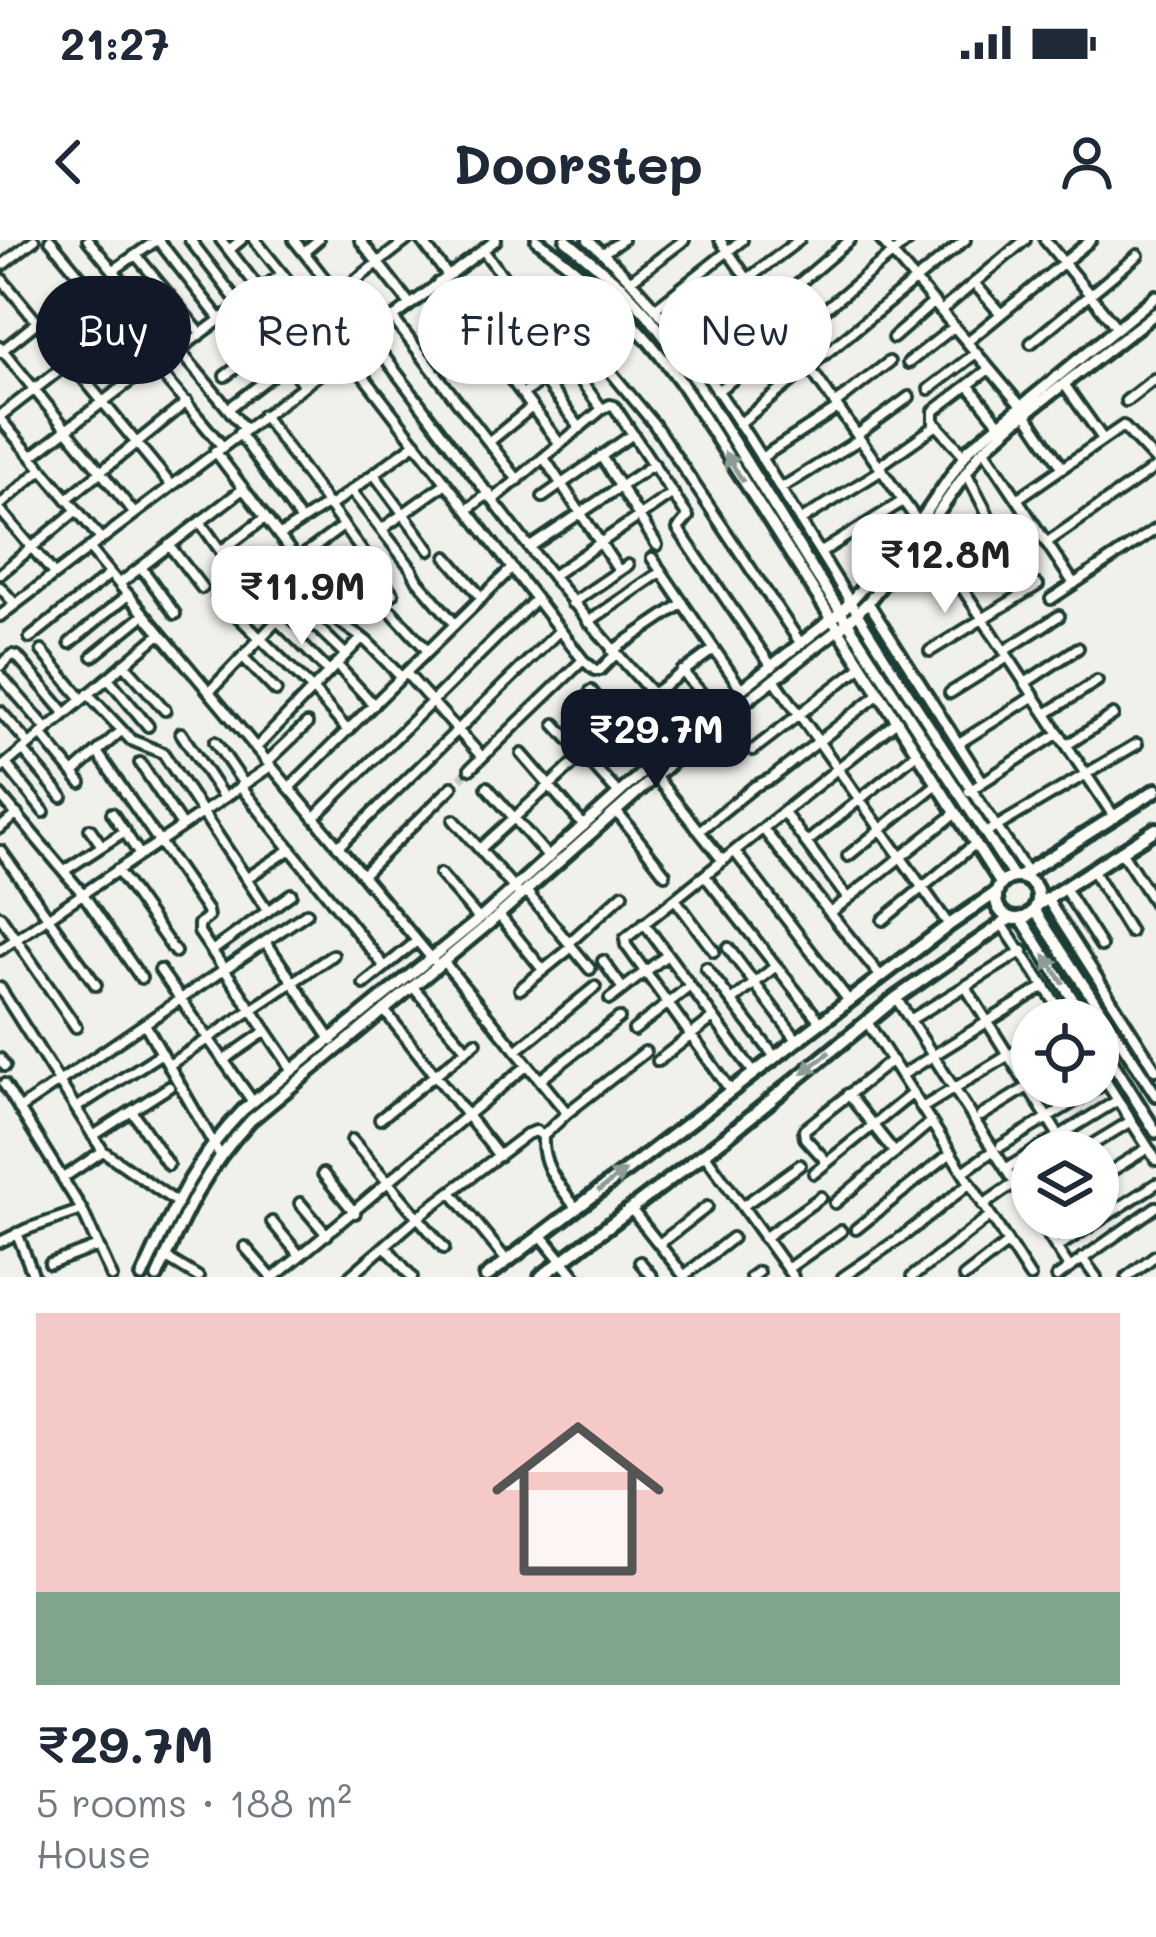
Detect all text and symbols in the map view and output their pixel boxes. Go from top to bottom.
text: 21:27 [60,13,170,71]
text: Doorstep [453,127,703,198]
icon: back [36,129,102,195]
icon: person [1054,129,1120,195]
chip: Buy [36,276,191,384]
chip: Rent [215,276,394,384]
chip: Filters [418,276,635,384]
chip: New [659,276,832,384]
one-way arrow [724,451,746,484]
pin: ₹12.8M [847,514,1043,616]
text: ₹12.8M [879,527,1011,578]
pin: ₹11.9M [204,546,400,648]
text: ₹11.9M [238,559,366,610]
pin: ₹29.7M [558,689,754,791]
text: ₹29.7M [588,702,724,753]
one-way arrow [1044,952,1066,985]
map controls [1011,999,1119,1239]
button: locate [1011,999,1119,1107]
one-way arrow [801,1050,832,1075]
button: layers [1011,1131,1119,1239]
one-way arrow [597,1169,628,1193]
icon: home [470,1391,686,1607]
text: ₹29.7M [36,1709,214,1776]
text: 5 rooms · 188 m² [36,1776,352,1827]
text: House [36,1827,151,1878]

